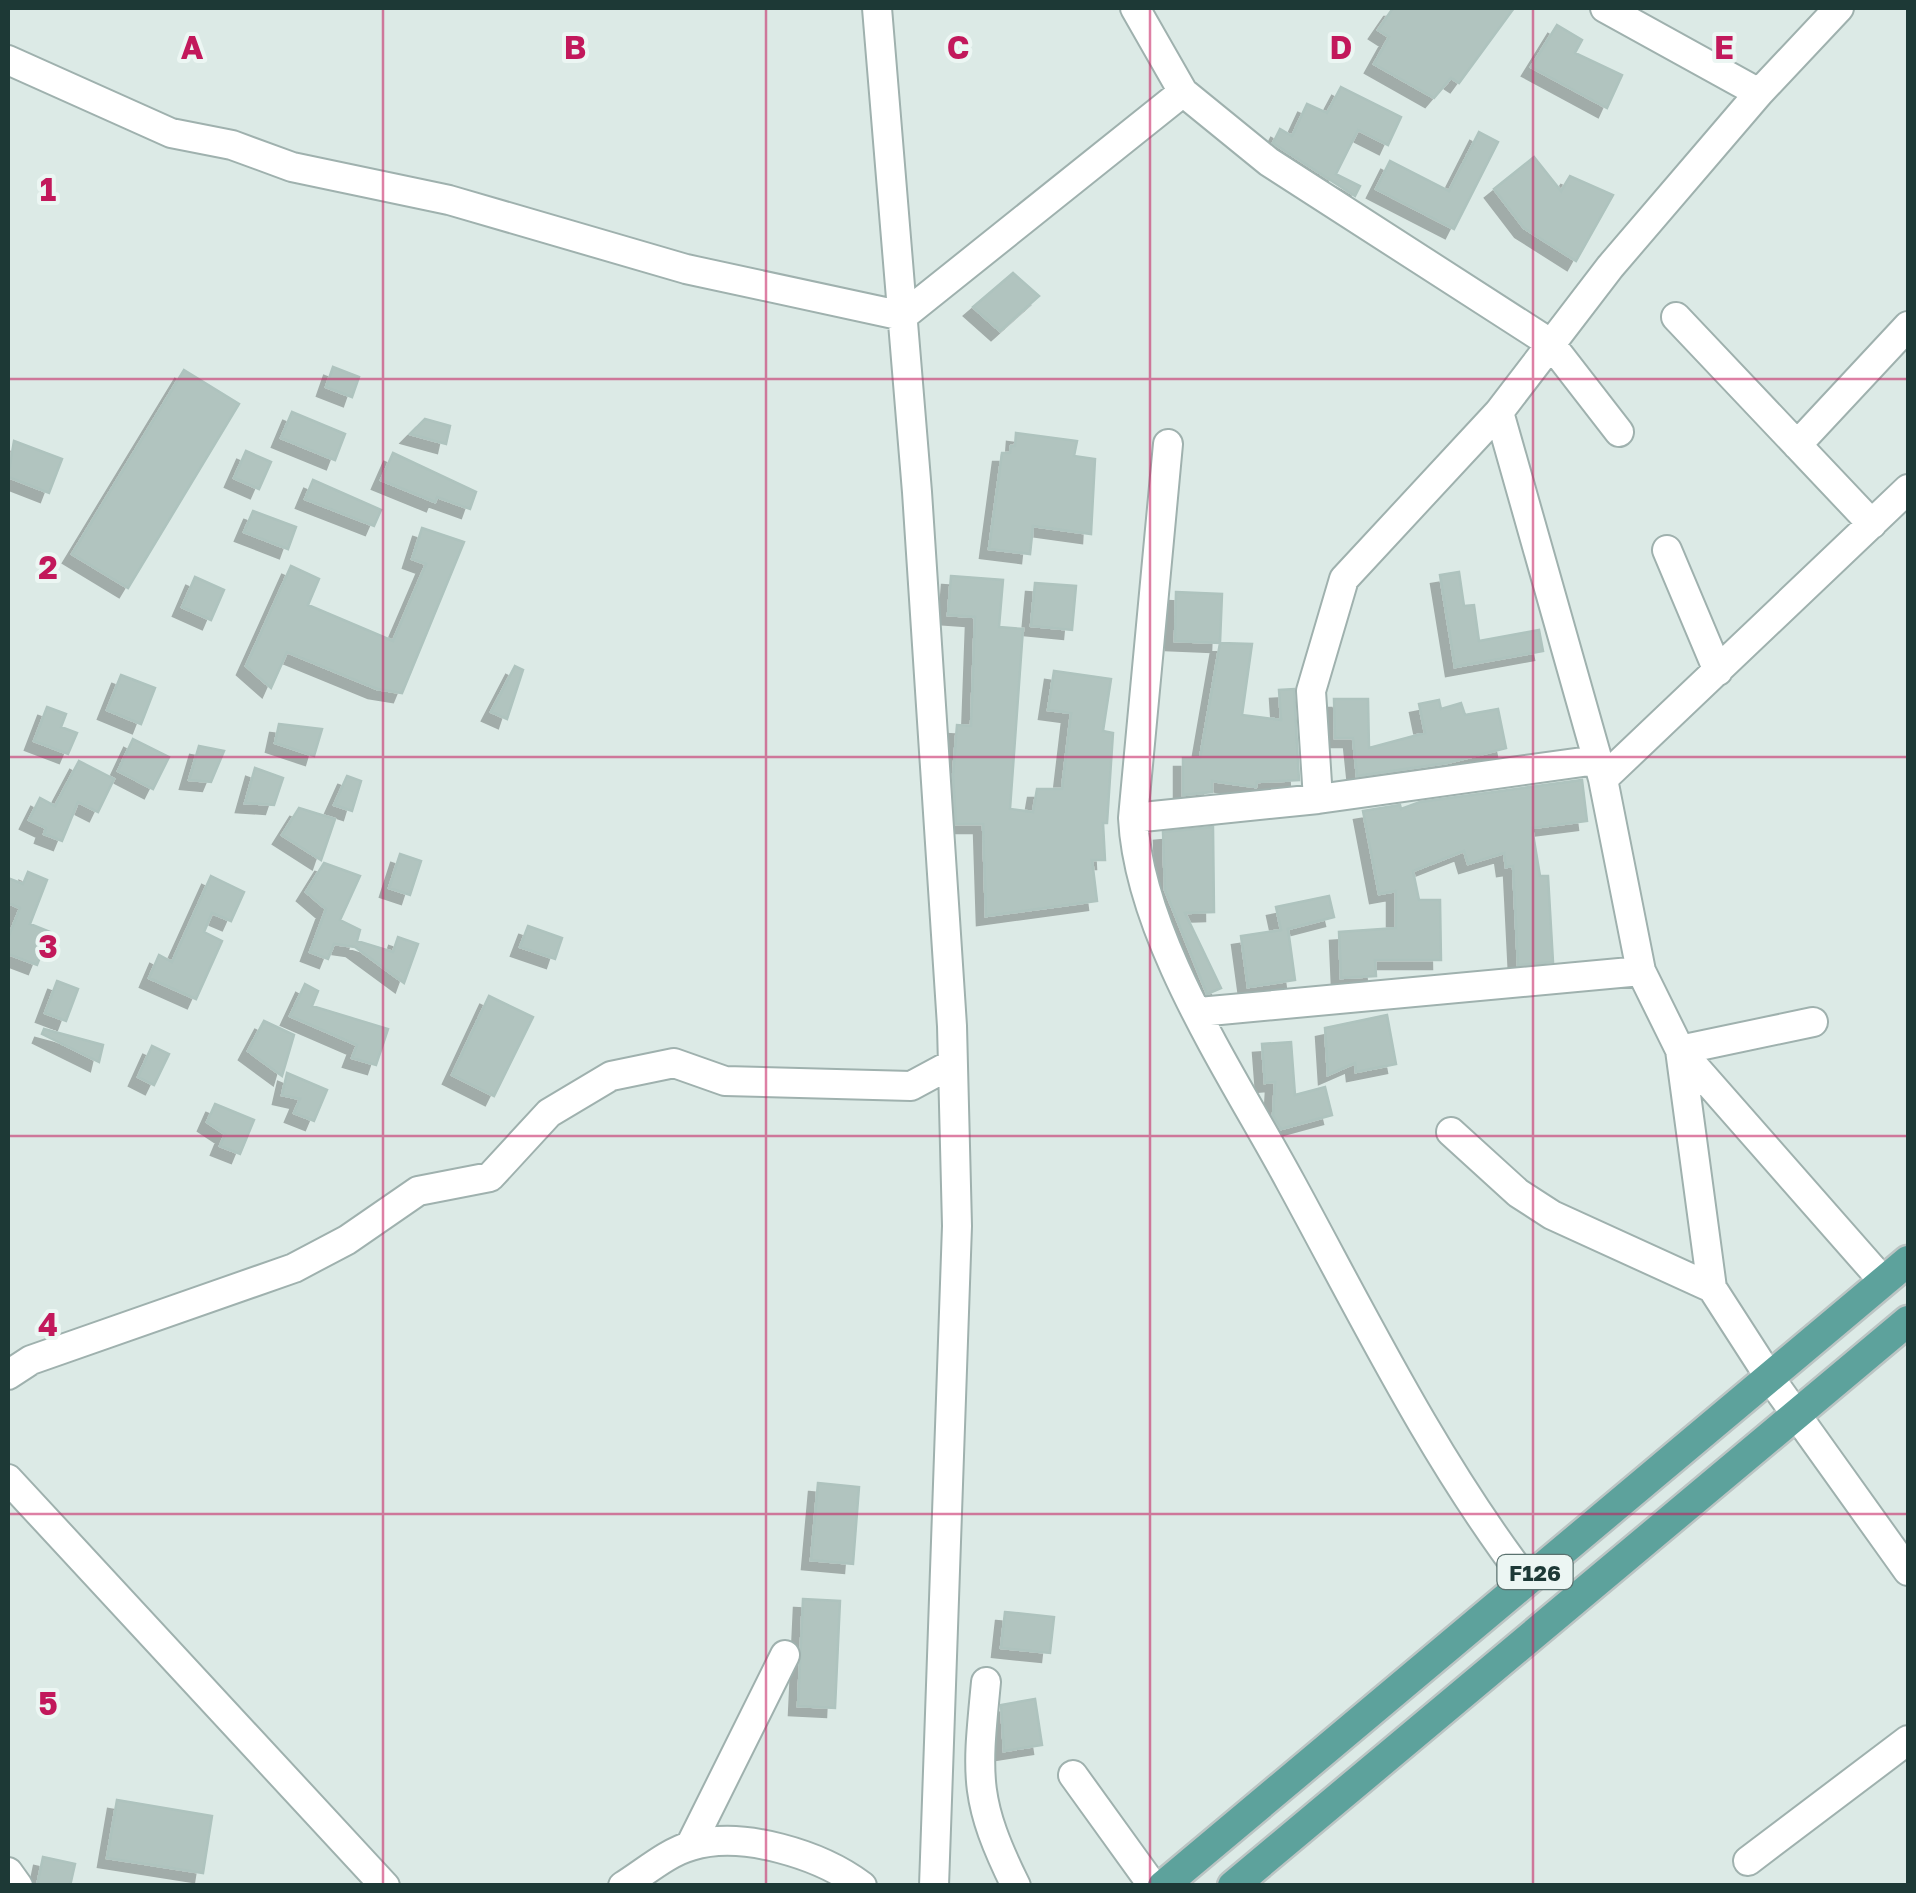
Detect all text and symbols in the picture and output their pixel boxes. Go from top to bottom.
text: A [181,28,204,66]
text: B [564,28,586,66]
text: C [947,28,969,66]
text: D [1330,28,1352,66]
text: E [1714,28,1734,66]
text: 1 [40,170,56,208]
text: 2 [38,548,58,586]
text: 3 [38,927,58,965]
text: 4 [38,1305,58,1343]
road number: F126 [1498,1555,1572,1589]
text: 5 [38,1684,58,1722]

